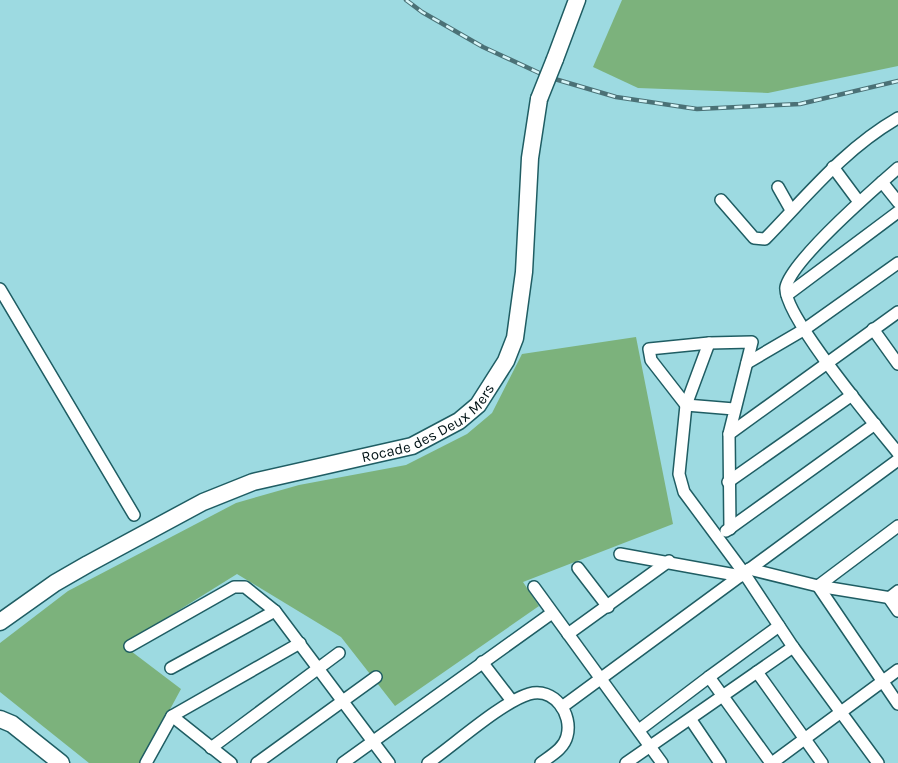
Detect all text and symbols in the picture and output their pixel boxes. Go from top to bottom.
street label: Rocade des Deux Mers [360,380,498,466]

